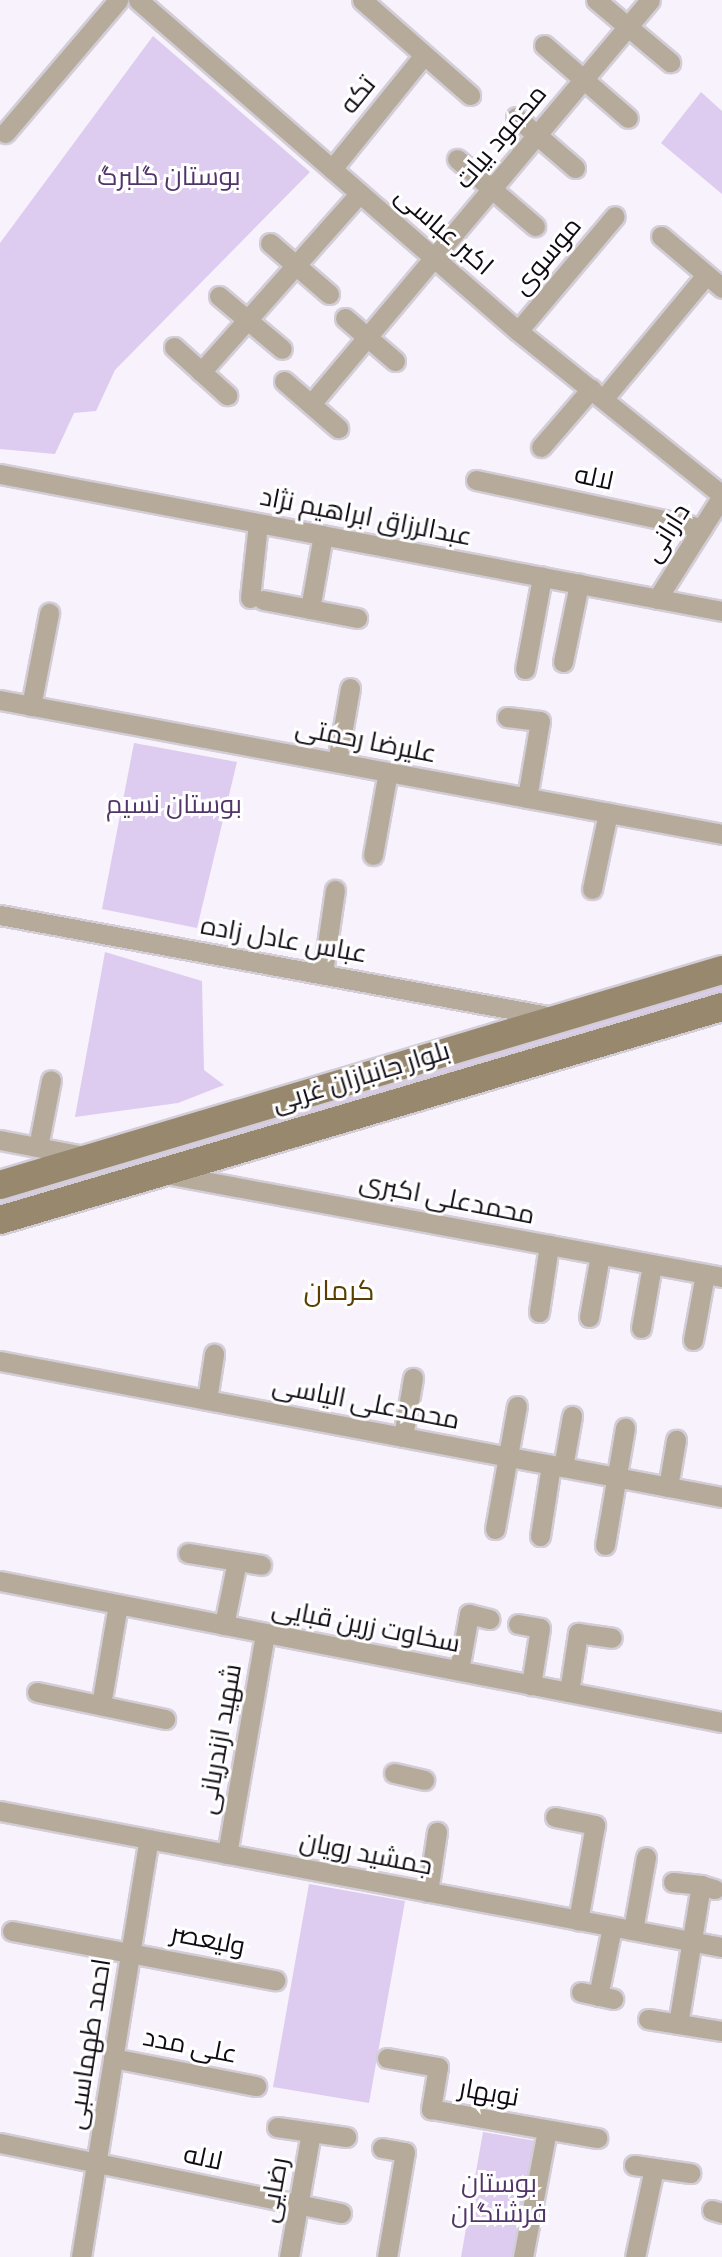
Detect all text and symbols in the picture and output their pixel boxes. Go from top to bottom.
street label: تکه [334,70,382,120]
street label: محمود بیات [449,79,553,195]
park label: بوستان گلبرگ [97,161,241,193]
street label: اکبر عباسی [389,180,499,282]
street label: موسوی [506,211,588,301]
street label: لاله [572,459,616,497]
street label: عبدالرزاق ابراهیم نژاد [257,481,475,553]
street label: دارانی [637,498,697,568]
street label: علیرضا رحمتی [293,712,439,770]
park label: بوستان نسیم [106,789,242,821]
street label: عباس عادل زاده [198,910,370,970]
street label: بلوار جانبازان غربی [268,1035,454,1119]
street label: محمدعلی اکبری [357,1167,537,1231]
district label: کرمان [304,1273,374,1307]
street label: محمدعلی الیاسی [270,1370,462,1436]
street label: سخاوت زرین قبایی [269,1592,463,1660]
street label: شهید ازندریانی [191,1661,249,1817]
street label: جمشید رویان [297,1826,435,1882]
street label: ولیعصر [168,1918,248,1962]
street label: احمد طهماسبی [60,1956,118,2132]
street label: علی مدد [140,2022,240,2070]
street label: نوبهار [456,2072,522,2114]
street label: لاله [181,2139,225,2177]
street label: رضایی [253,2155,295,2225]
park label: بوستان فرشتگان [451,2168,547,2230]

